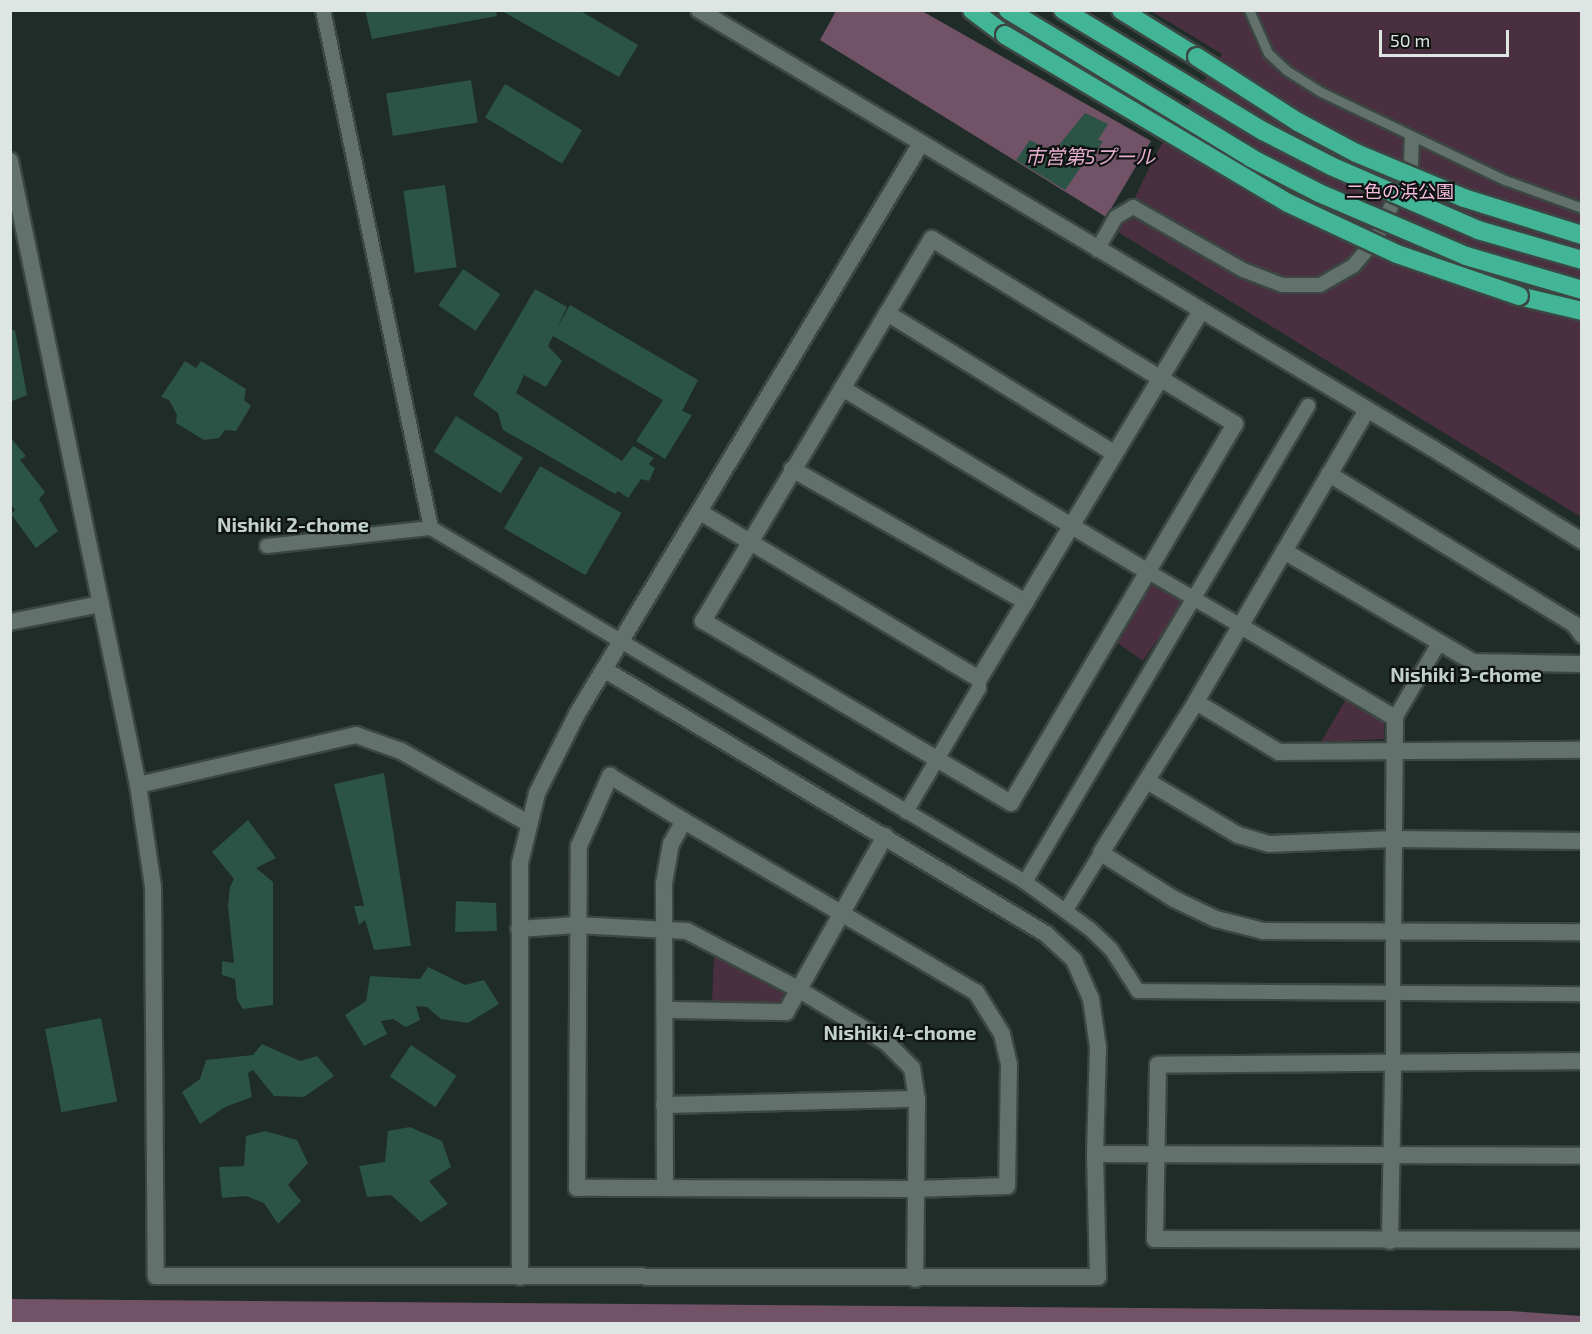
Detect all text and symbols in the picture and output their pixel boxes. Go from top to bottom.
scale bar [1382,18,1512,56]
text: 50 m [1390,29,1430,51]
water label: 市営第5プール [1025,144,1155,168]
park label: 二色の浜公園 [1346,180,1454,202]
district label: Nishiki 2-chome [217,512,369,536]
district label: Nishiki 3-chome [1390,662,1542,686]
district label: Nishiki 4-chome [823,1020,977,1044]

